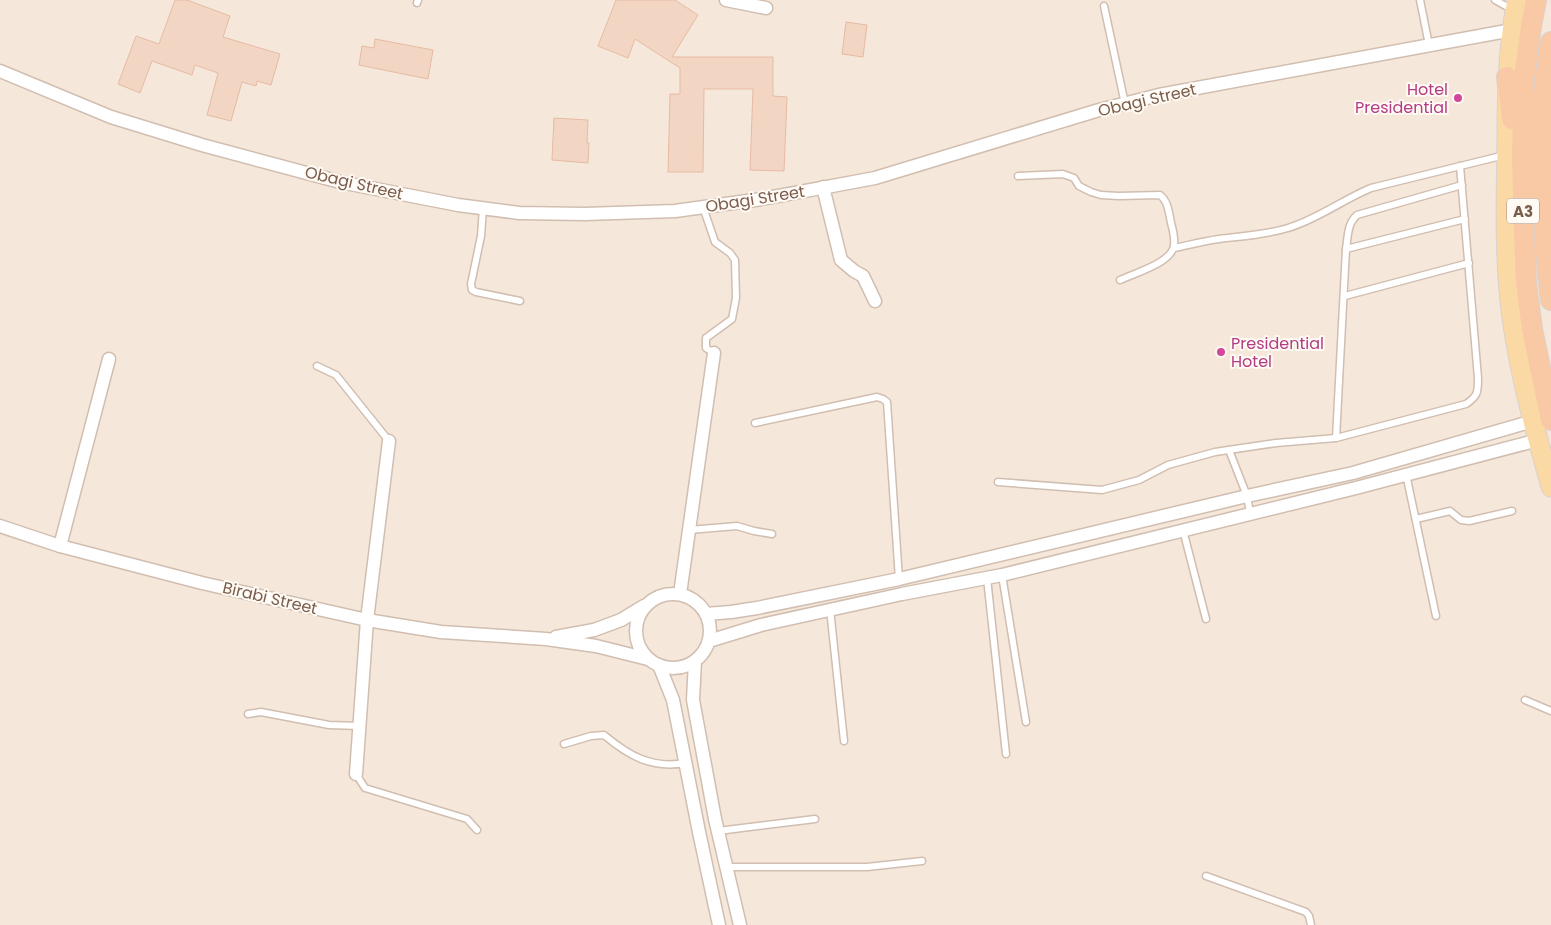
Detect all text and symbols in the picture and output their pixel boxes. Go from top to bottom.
street label: Obagi Street [1096,78,1199,122]
place label: Hotel Presidential [1355,78,1448,119]
marker: Hotel Presidential [1452,92,1464,104]
street label: Obagi Street [303,161,406,205]
street label: Obagi Street [704,180,806,218]
road number: A3 [1507,198,1539,224]
place label: Presidential Hotel [1231,332,1324,373]
marker: Presidential Hotel [1215,346,1227,358]
street label: Birabi Street [220,576,320,620]

